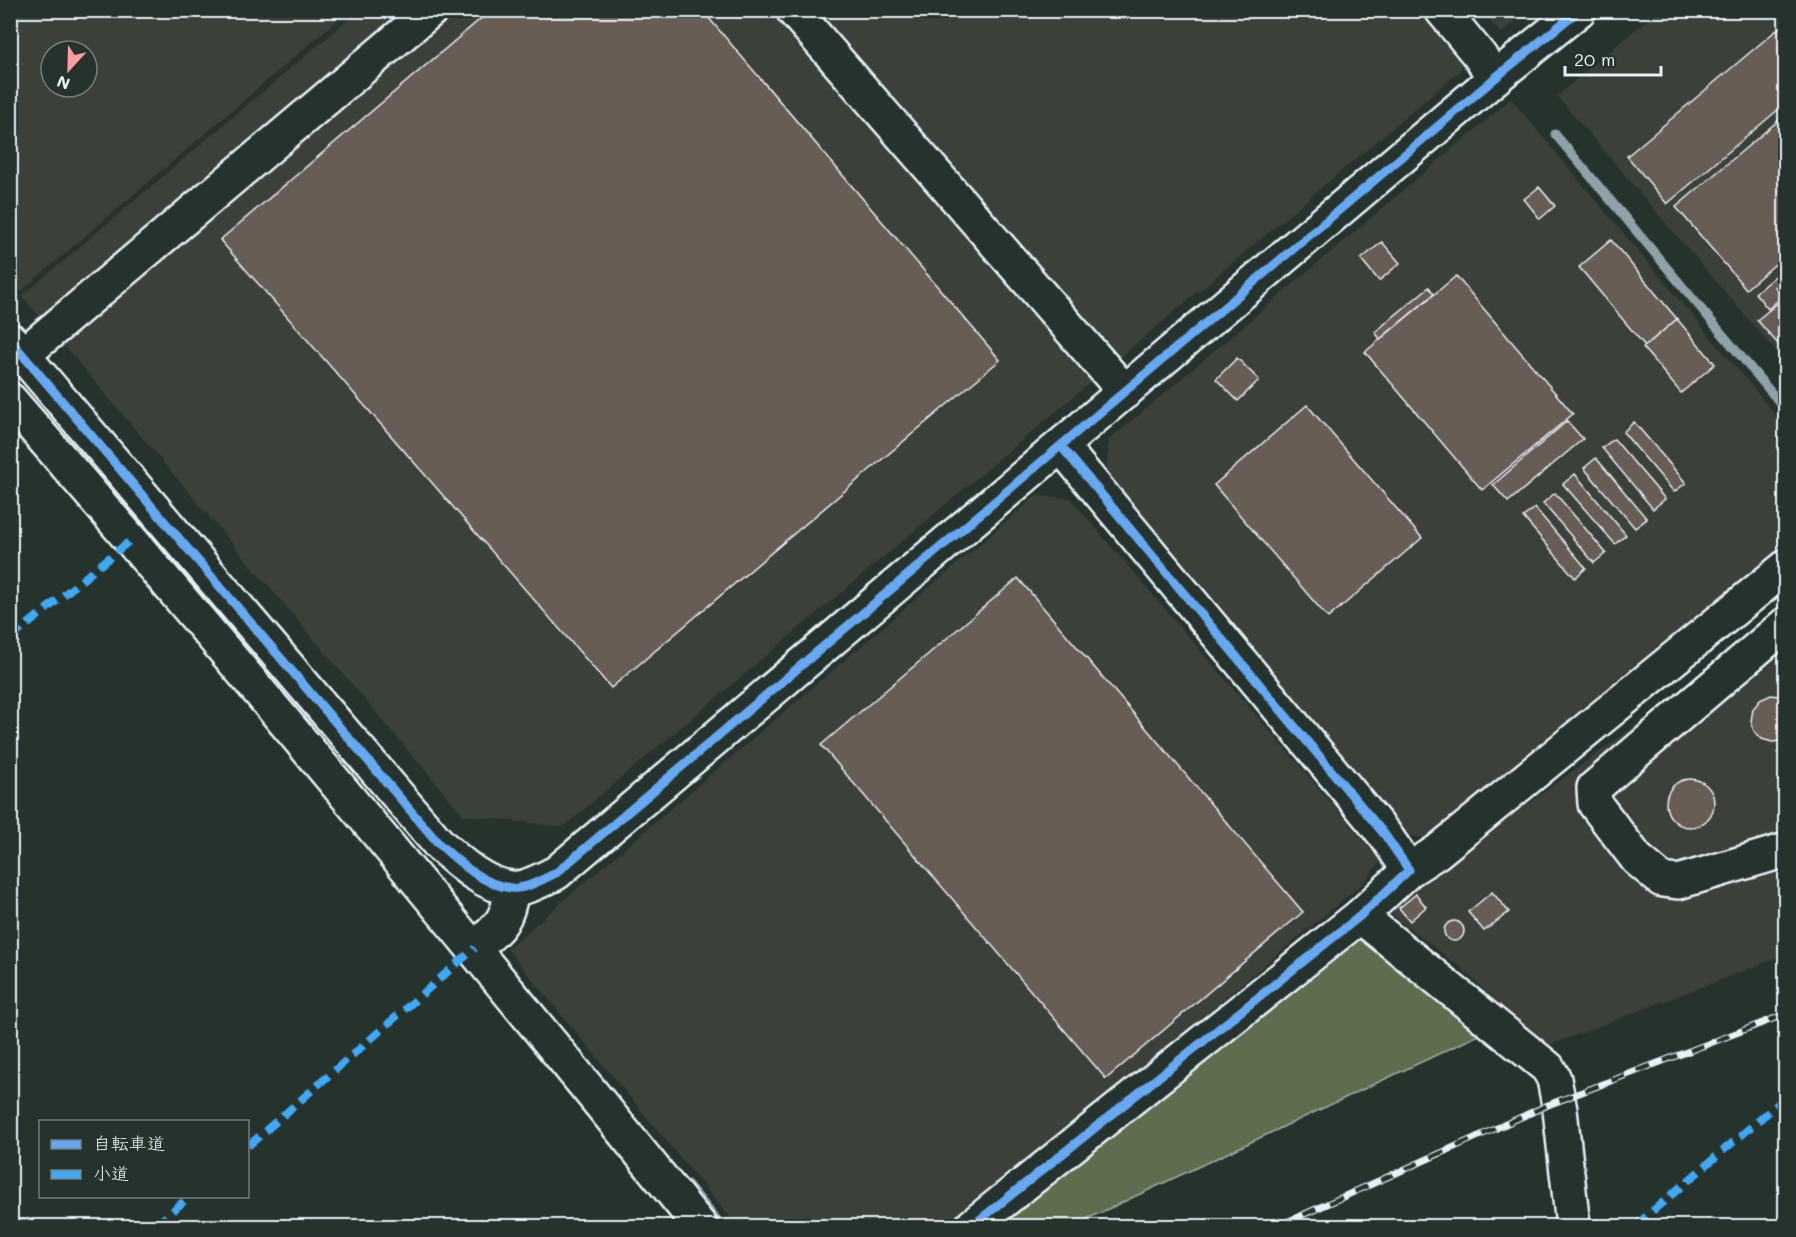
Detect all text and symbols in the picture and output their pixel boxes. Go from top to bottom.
north arrow [39,39,99,99]
scale bar [1565,39,1661,77]
text: 20 m [1574,47,1615,71]
text: N [54,71,73,95]
legend [39,1120,249,1198]
text: 自転車道 [93,1131,165,1155]
text: 小道 [93,1161,129,1185]

